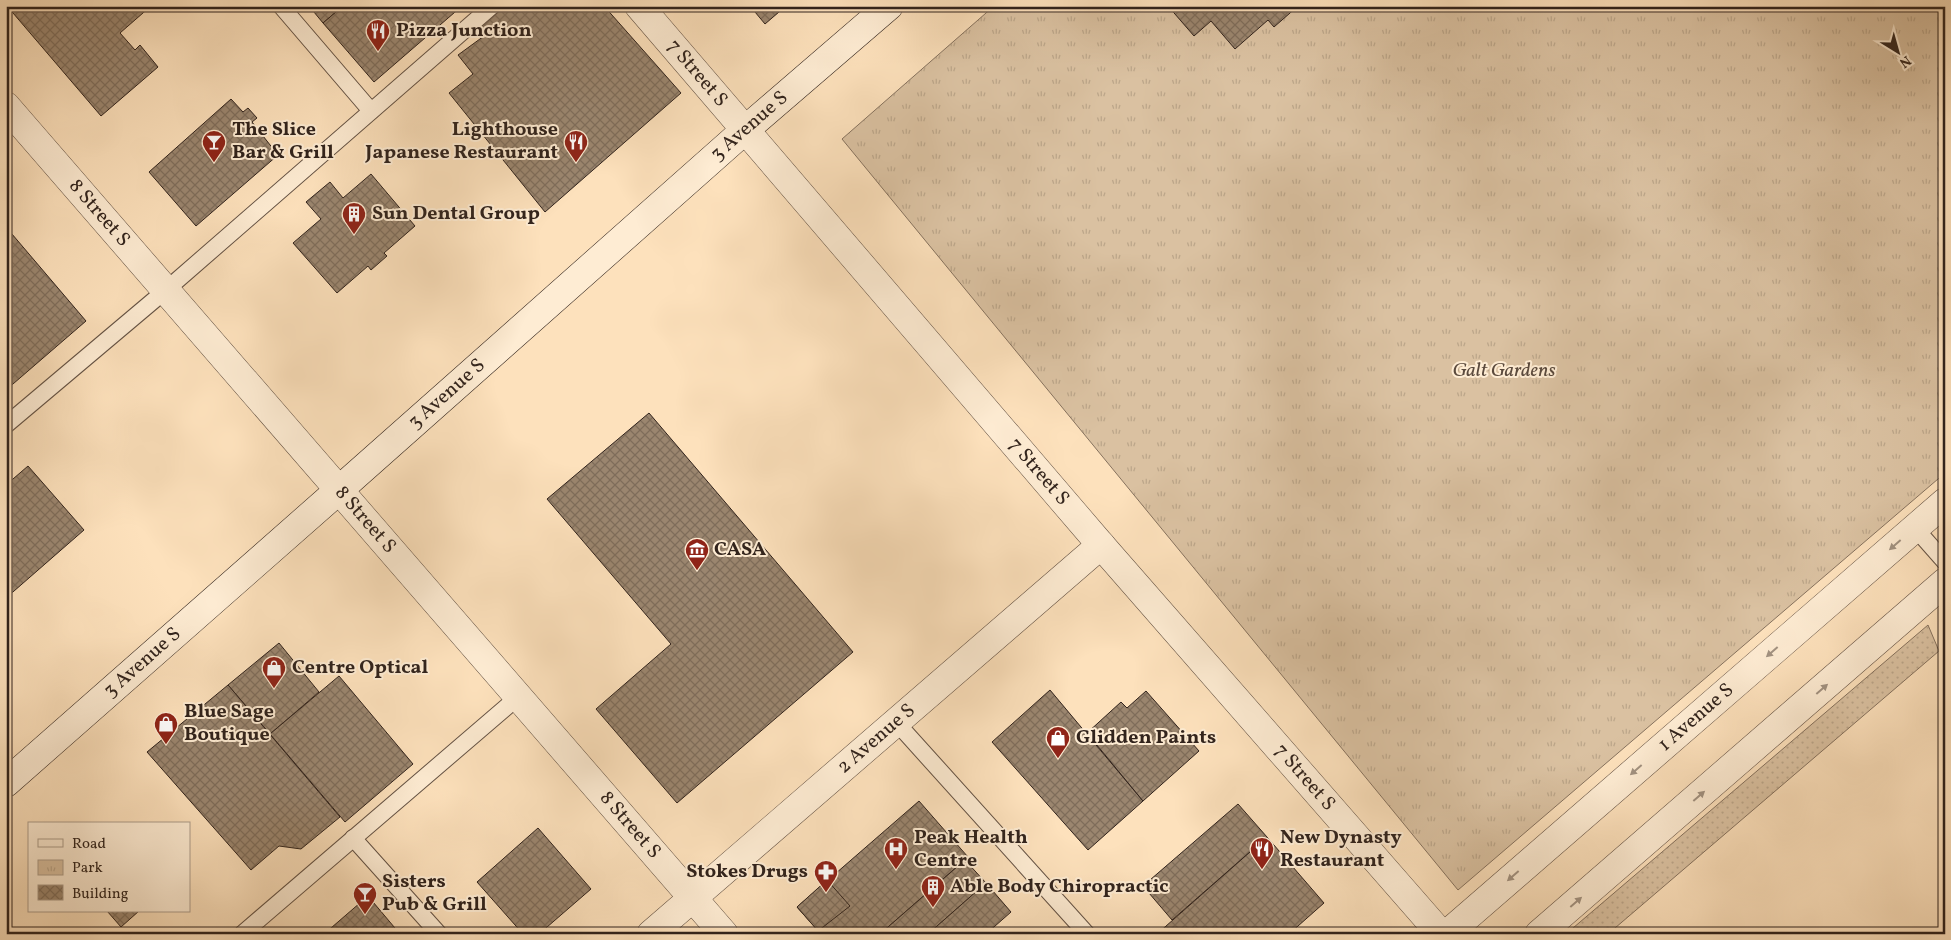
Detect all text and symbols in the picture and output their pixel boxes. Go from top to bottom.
place label: Pizza Junction [396,17,532,45]
restaurant icon: Pizza Junction [365,18,391,52]
north arrow [1874,28,1924,78]
street label: 7 Street S [660,34,734,114]
text: N [1895,51,1915,72]
street label: 3 Avenue S [705,85,794,168]
place label: The Slice Bar & Grill [232,116,334,167]
place label: Lighthouse Japanese Restaurant [364,116,558,167]
bar icon: The Slice Bar & Grill [201,129,227,163]
restaurant icon: Lighthouse Japanese Restaurant [563,129,589,163]
street label: 8 Street S [62,173,136,253]
place label: Sun Dental Group [372,200,540,228]
building icon: Sun Dental Group [341,201,367,235]
street label: 3 Avenue S [402,352,492,436]
park label: Galt Gardens [1452,357,1556,385]
street label: 7 Street S [1002,432,1076,512]
street label: 8 Street S [328,480,402,560]
place label: CASA [714,536,766,564]
museum icon: CASA [684,537,710,571]
one-way arrow [1889,539,1901,551]
street label: 3 Avenue S [98,621,187,705]
one-way arrow [1766,646,1779,657]
place label: Centre Optical [292,654,428,682]
shop icon: Centre Optical [261,655,287,689]
street label: 1 Avenue S [1652,677,1740,759]
one-way arrow [1815,683,1827,695]
street label: 2 Avenue S [831,697,922,781]
place label: Blue Sage Boutique [184,698,274,749]
shop icon: Blue Sage Boutique [153,711,179,745]
place label: Glidden Paints [1076,724,1216,752]
shop icon: Glidden Paints [1045,725,1071,759]
street label: 7 Street S [1267,738,1342,818]
one-way arrow [1630,764,1643,775]
street label: 8 Street S [592,785,667,865]
one-way arrow [1692,790,1705,801]
legend [28,822,190,912]
place label: Peak Health Centre [914,824,1028,875]
place label: New Dynasty Restaurant [1280,824,1402,875]
text: Road [72,834,106,855]
hospital icon: Peak Health Centre [883,836,909,870]
restaurant icon: New Dynasty Restaurant [1249,836,1275,870]
text: Park [72,858,103,879]
place label: Stokes Drugs [686,858,808,886]
pharmacy icon: Stokes Drugs [813,859,839,893]
place label: Sisters Pub & Grill [382,868,487,919]
one-way arrow [1508,870,1520,882]
place label: Able Body Chiropractic [950,873,1169,901]
building icon: Able Body Chiropractic [920,874,946,908]
bar icon: Sisters Pub & Grill [352,881,378,915]
text: Building [72,884,129,905]
one-way arrow [1570,896,1582,908]

